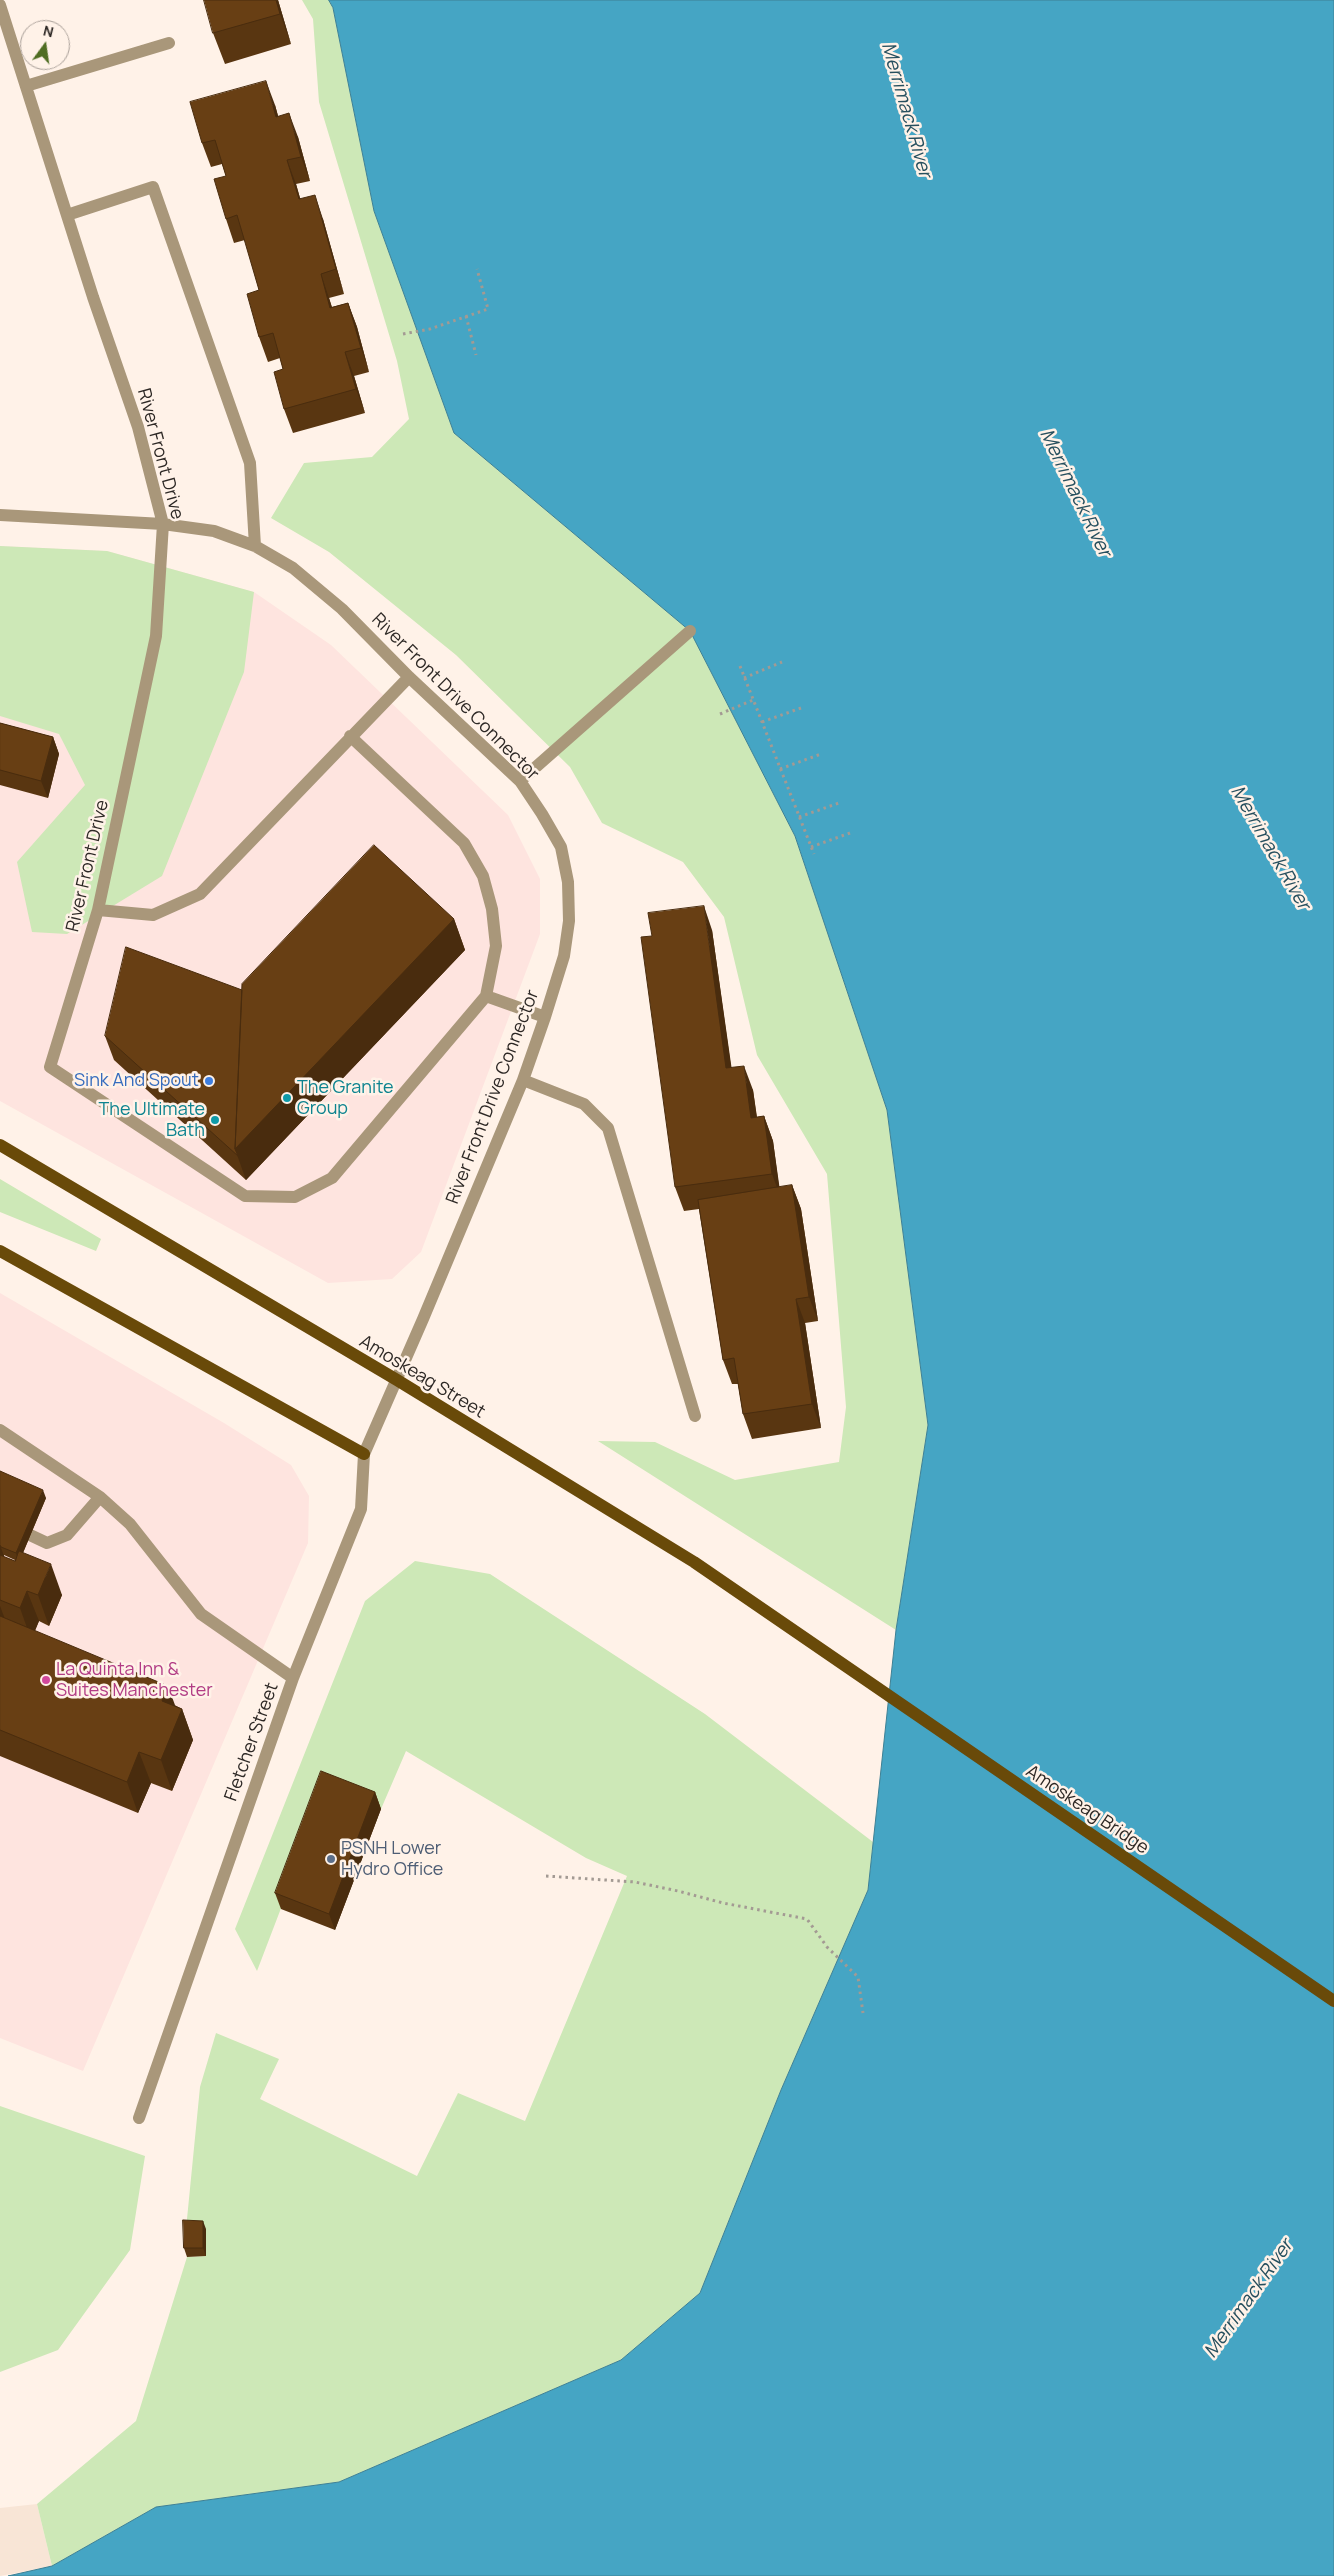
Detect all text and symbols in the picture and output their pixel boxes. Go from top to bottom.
north arrow [20,20,70,70]
text: N [41,20,56,41]
water label: Merrimack River [876,40,936,180]
street label: River Front Drive [132,386,188,522]
water label: Merrimack River [1034,425,1116,561]
street label: River Front Drive Connector [367,609,543,785]
water label: Merrimack River [1225,782,1315,914]
street label: River Front Drive [62,798,114,934]
street label: River Front Drive Connector [442,987,544,1207]
place label: Sink And Spout [74,1070,199,1092]
marker: Sink And Spout [203,1075,215,1087]
place label: The Granite Group [297,1077,394,1120]
marker: The Granite Group [281,1092,293,1104]
place label: The Ultimate Bath [99,1099,205,1142]
marker: The Ultimate Bath [209,1114,221,1126]
street label: Amoskeag Street [355,1331,489,1423]
place label: La Quinta Inn & Suites Manchester [56,1659,213,1702]
marker: La Quinta Inn & Suites Manchester [40,1674,52,1686]
street label: Fletcher Street [221,1680,283,1804]
street label: Amoskeag Bridge [1021,1761,1153,1859]
place label: PSNH Lower Hydro Office [341,1838,443,1880]
marker: PSNH Lower Hydro Office [325,1853,337,1865]
water label: Merrimack River [1200,2235,1298,2363]

